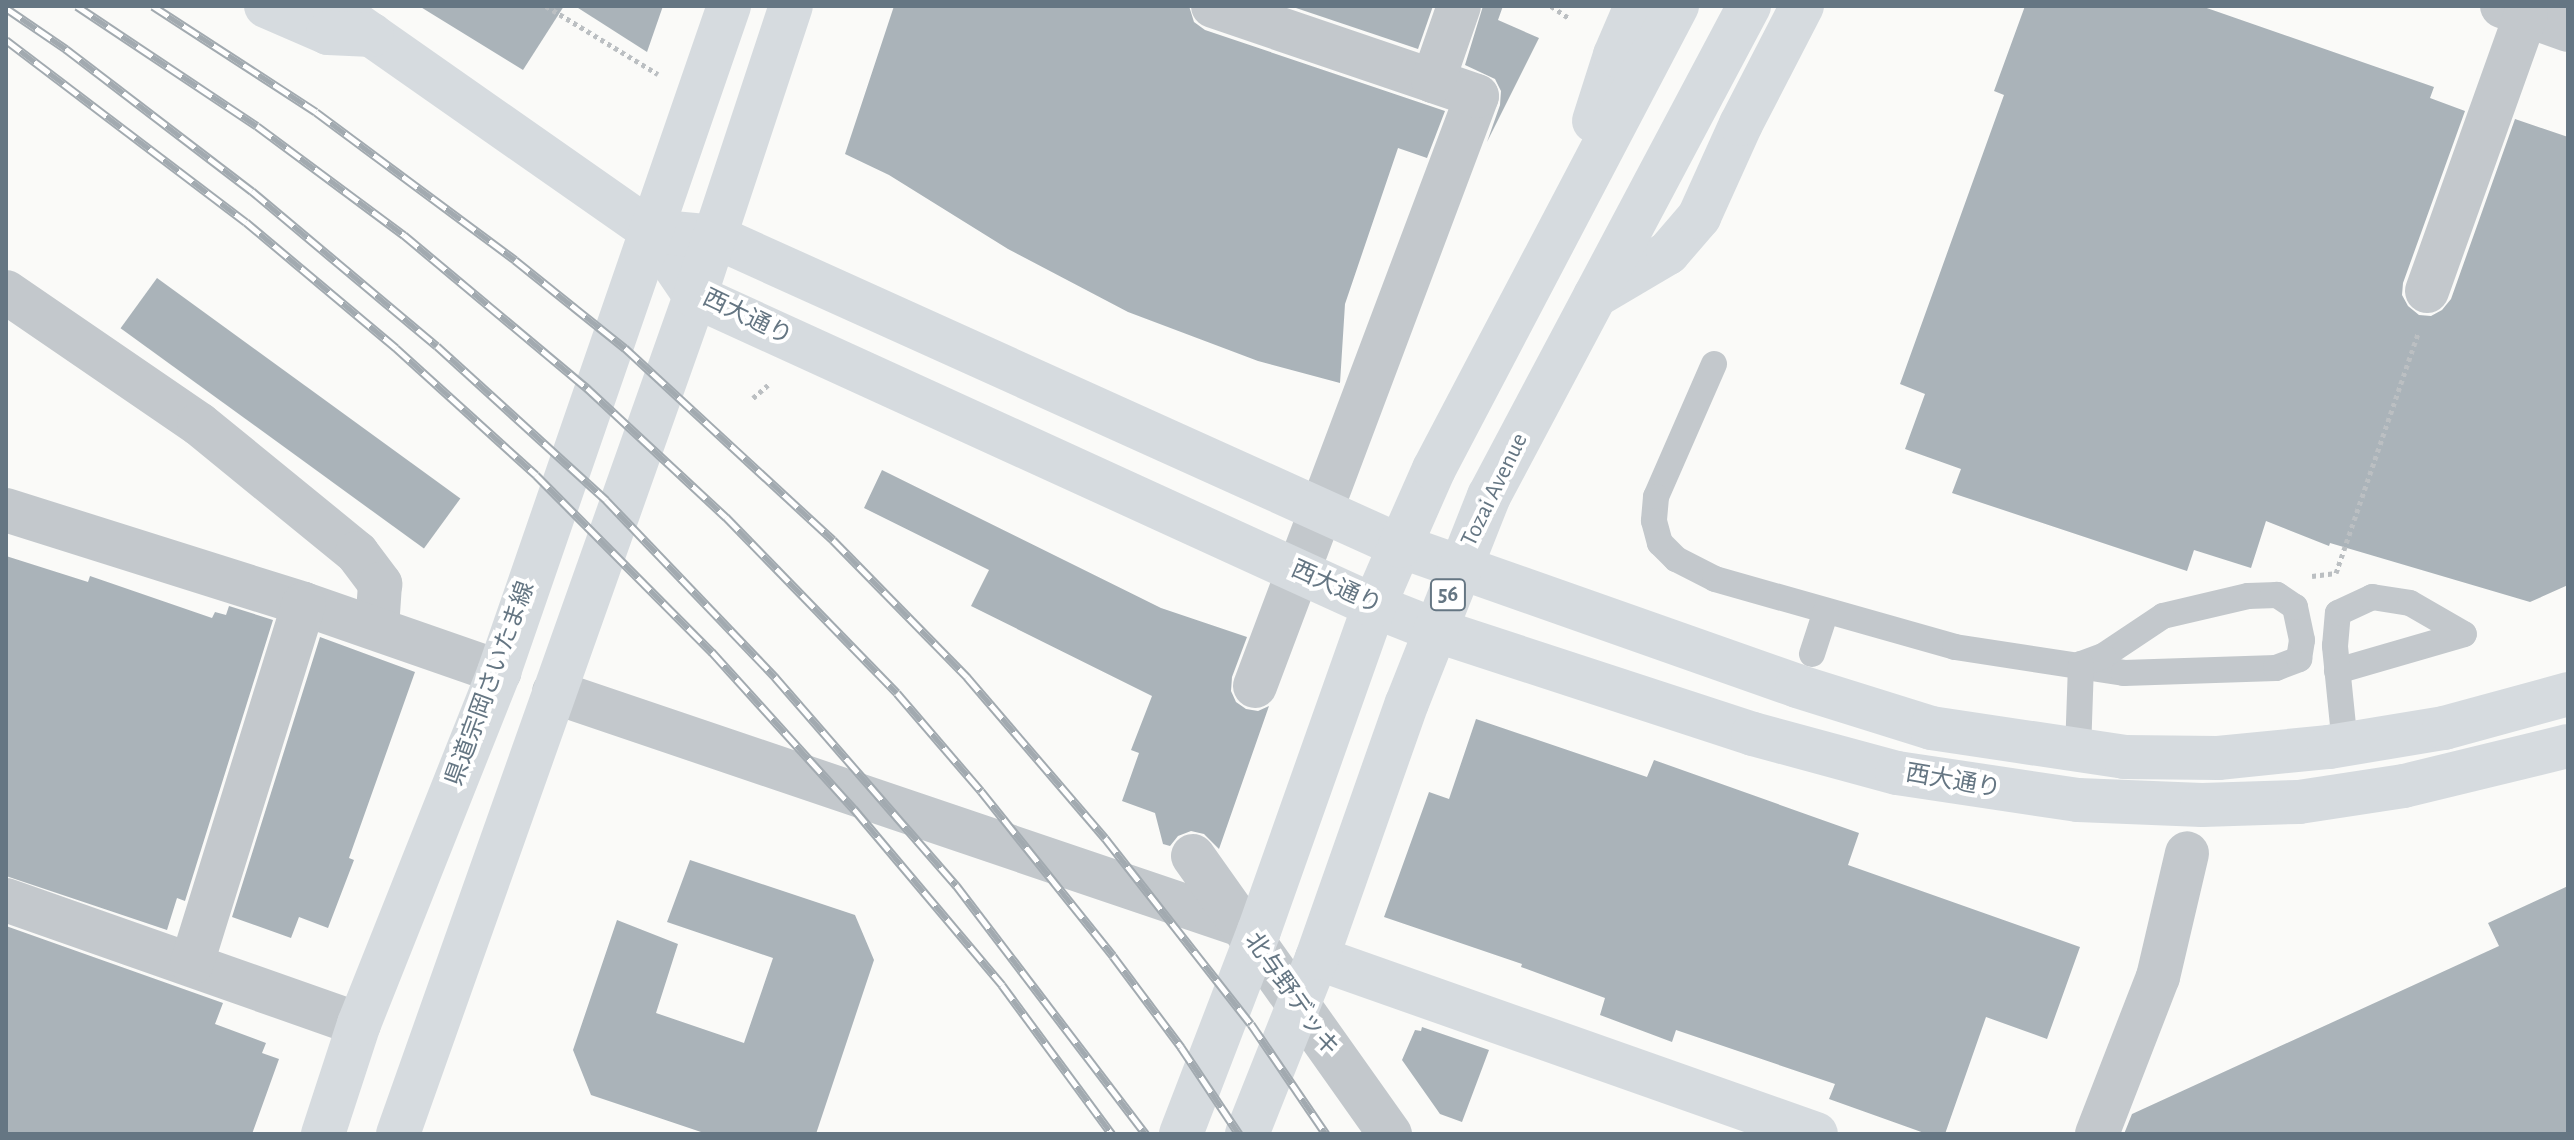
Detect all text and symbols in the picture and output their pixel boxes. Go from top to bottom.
street label: 西大通り [698,284,796,352]
street label: Tozai Avenue [1455,429,1535,551]
street label: 西大通り [1286,555,1386,621]
road number: 56 [1428,577,1468,613]
street label: 県道宗岡さいたま線 [441,578,541,790]
street label: 西大通り [1903,759,2003,805]
street label: 北与野デッキ [1238,928,1344,1062]

